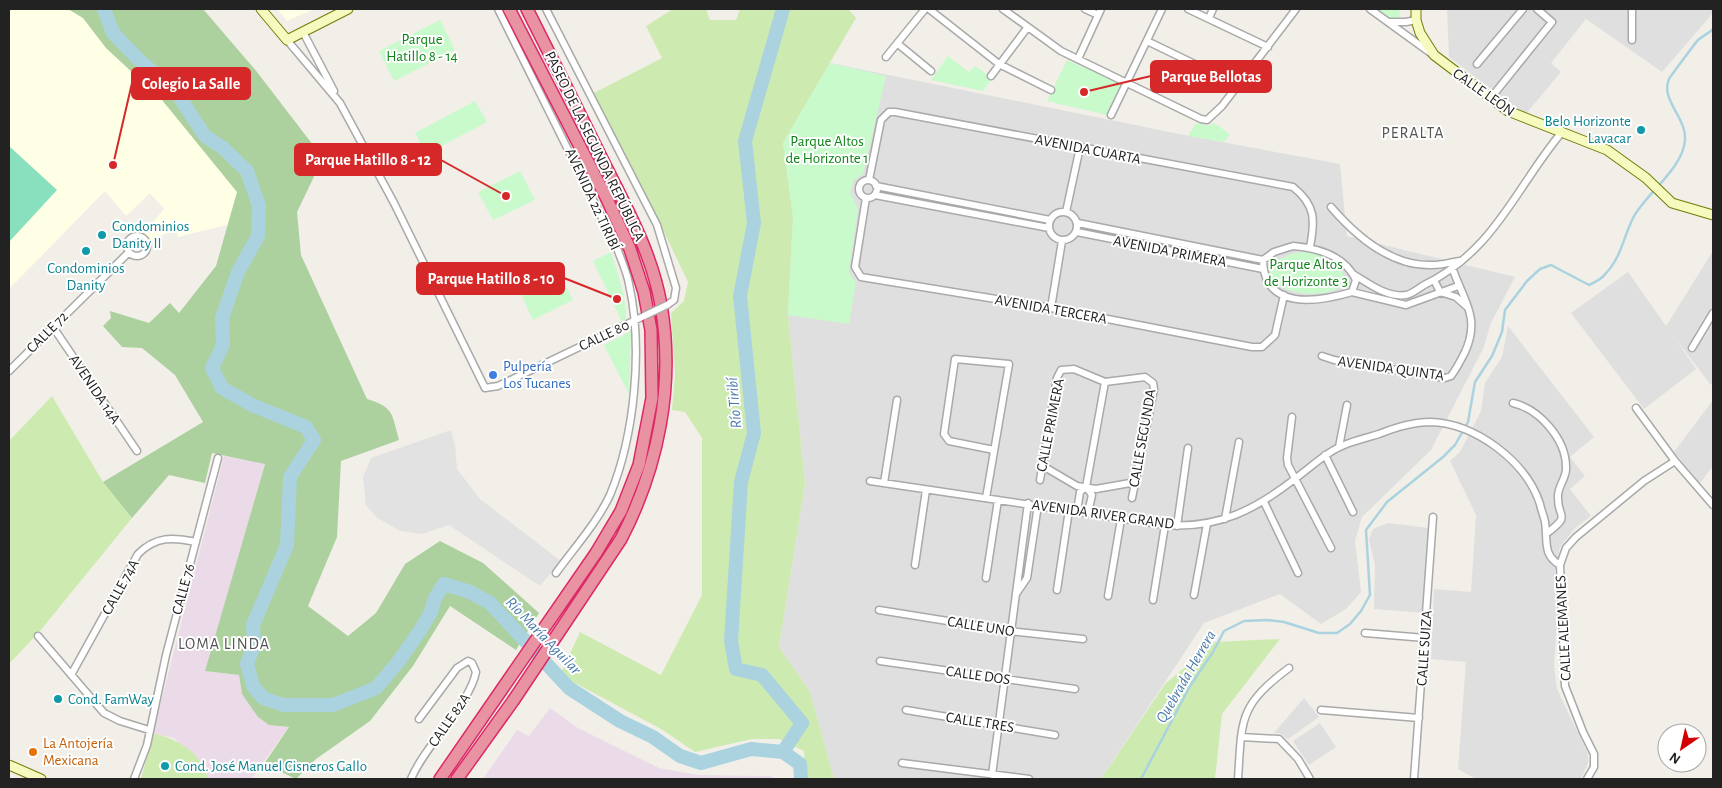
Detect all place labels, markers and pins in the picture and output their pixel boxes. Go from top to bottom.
callout: Parque Bellotas [1151,61,1271,92]
callout: Colegio La Salle [132,68,250,99]
place label: Belo Horizonte Lavacar [1545,114,1631,146]
marker: Belo Horizonte Lavacar [1635,124,1647,136]
callout: Parque Hatillo 8 - 12 [295,144,441,175]
place label: Condominios Danity II [112,219,189,251]
marker: Condominios Danity II [96,229,108,241]
marker: Condominios Danity [80,245,92,257]
place label: Condominios Danity [47,261,125,293]
callout: Parque Hatillo 8 - 10 [417,263,564,294]
place label: Pulpería Los Tucanes [503,359,571,391]
marker: Pulpería Los Tucanes [487,369,499,381]
place label: Cond. FamWay [68,692,155,707]
marker: Cond. FamWay [52,693,64,705]
place label: La Antojería Mexicana [43,736,113,768]
marker: La Antojería Mexicana [27,746,39,758]
place label: Cond. José Manuel Cisneros Gallo [175,759,367,774]
marker: Cond. José Manuel Cisneros Gallo [159,760,171,772]

